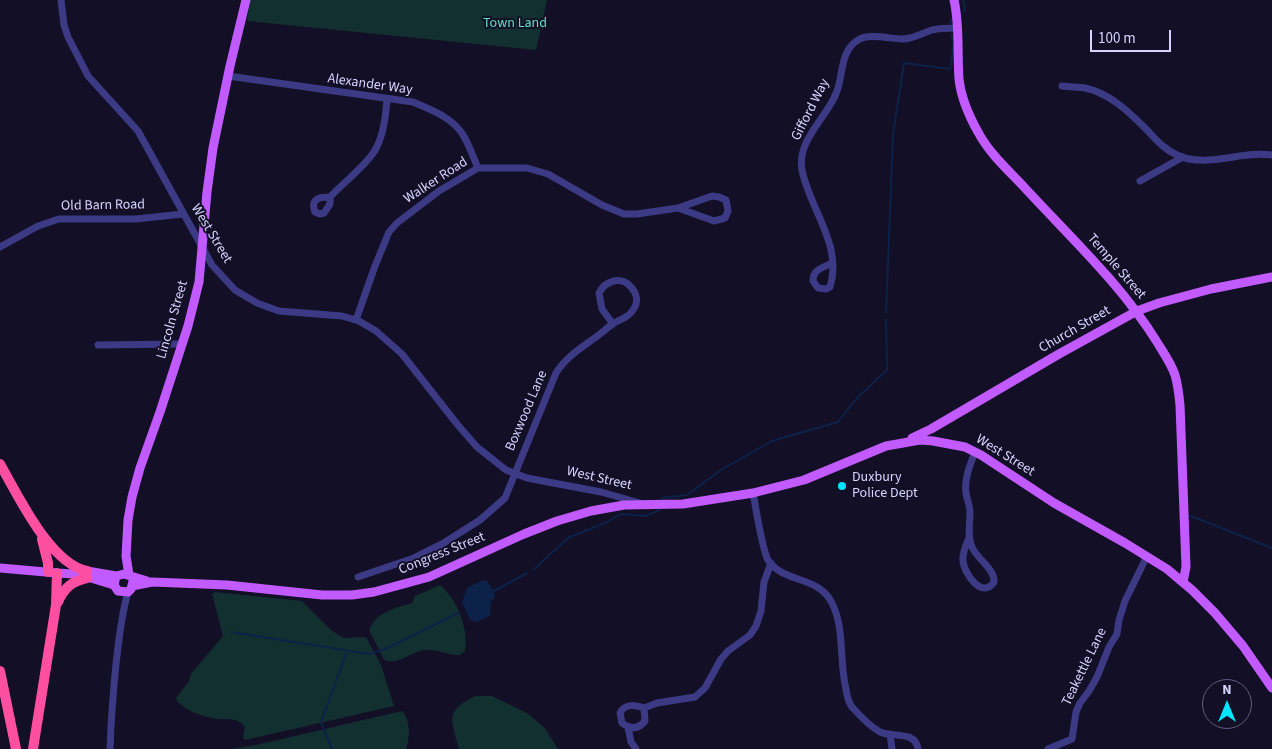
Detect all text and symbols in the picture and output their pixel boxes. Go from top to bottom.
park label: Town Land [483,16,547,32]
scale bar [1092,20,1173,52]
text: 100 m [1098,28,1136,49]
street label: Alexander Way [326,71,414,99]
street label: Gifford Way [788,76,834,144]
street label: Walker Road [401,154,471,208]
street label: Old Barn Road [61,197,145,215]
street label: West Street [187,201,235,267]
street label: Temple Street [1083,231,1149,303]
street label: Lincoln Street [154,279,192,361]
street label: Church Street [1036,303,1114,357]
street label: Boxwood Lane [502,368,552,454]
street label: West Street [973,431,1037,481]
street label: West Street [565,463,633,495]
place label: Duxbury Police Dept [852,470,918,502]
marker: Duxbury Police Dept [836,480,848,492]
street label: Congress Street [396,529,488,579]
street label: Teakettle Lane [1059,625,1111,709]
north arrow [1202,679,1252,729]
text: N [1222,680,1232,700]

